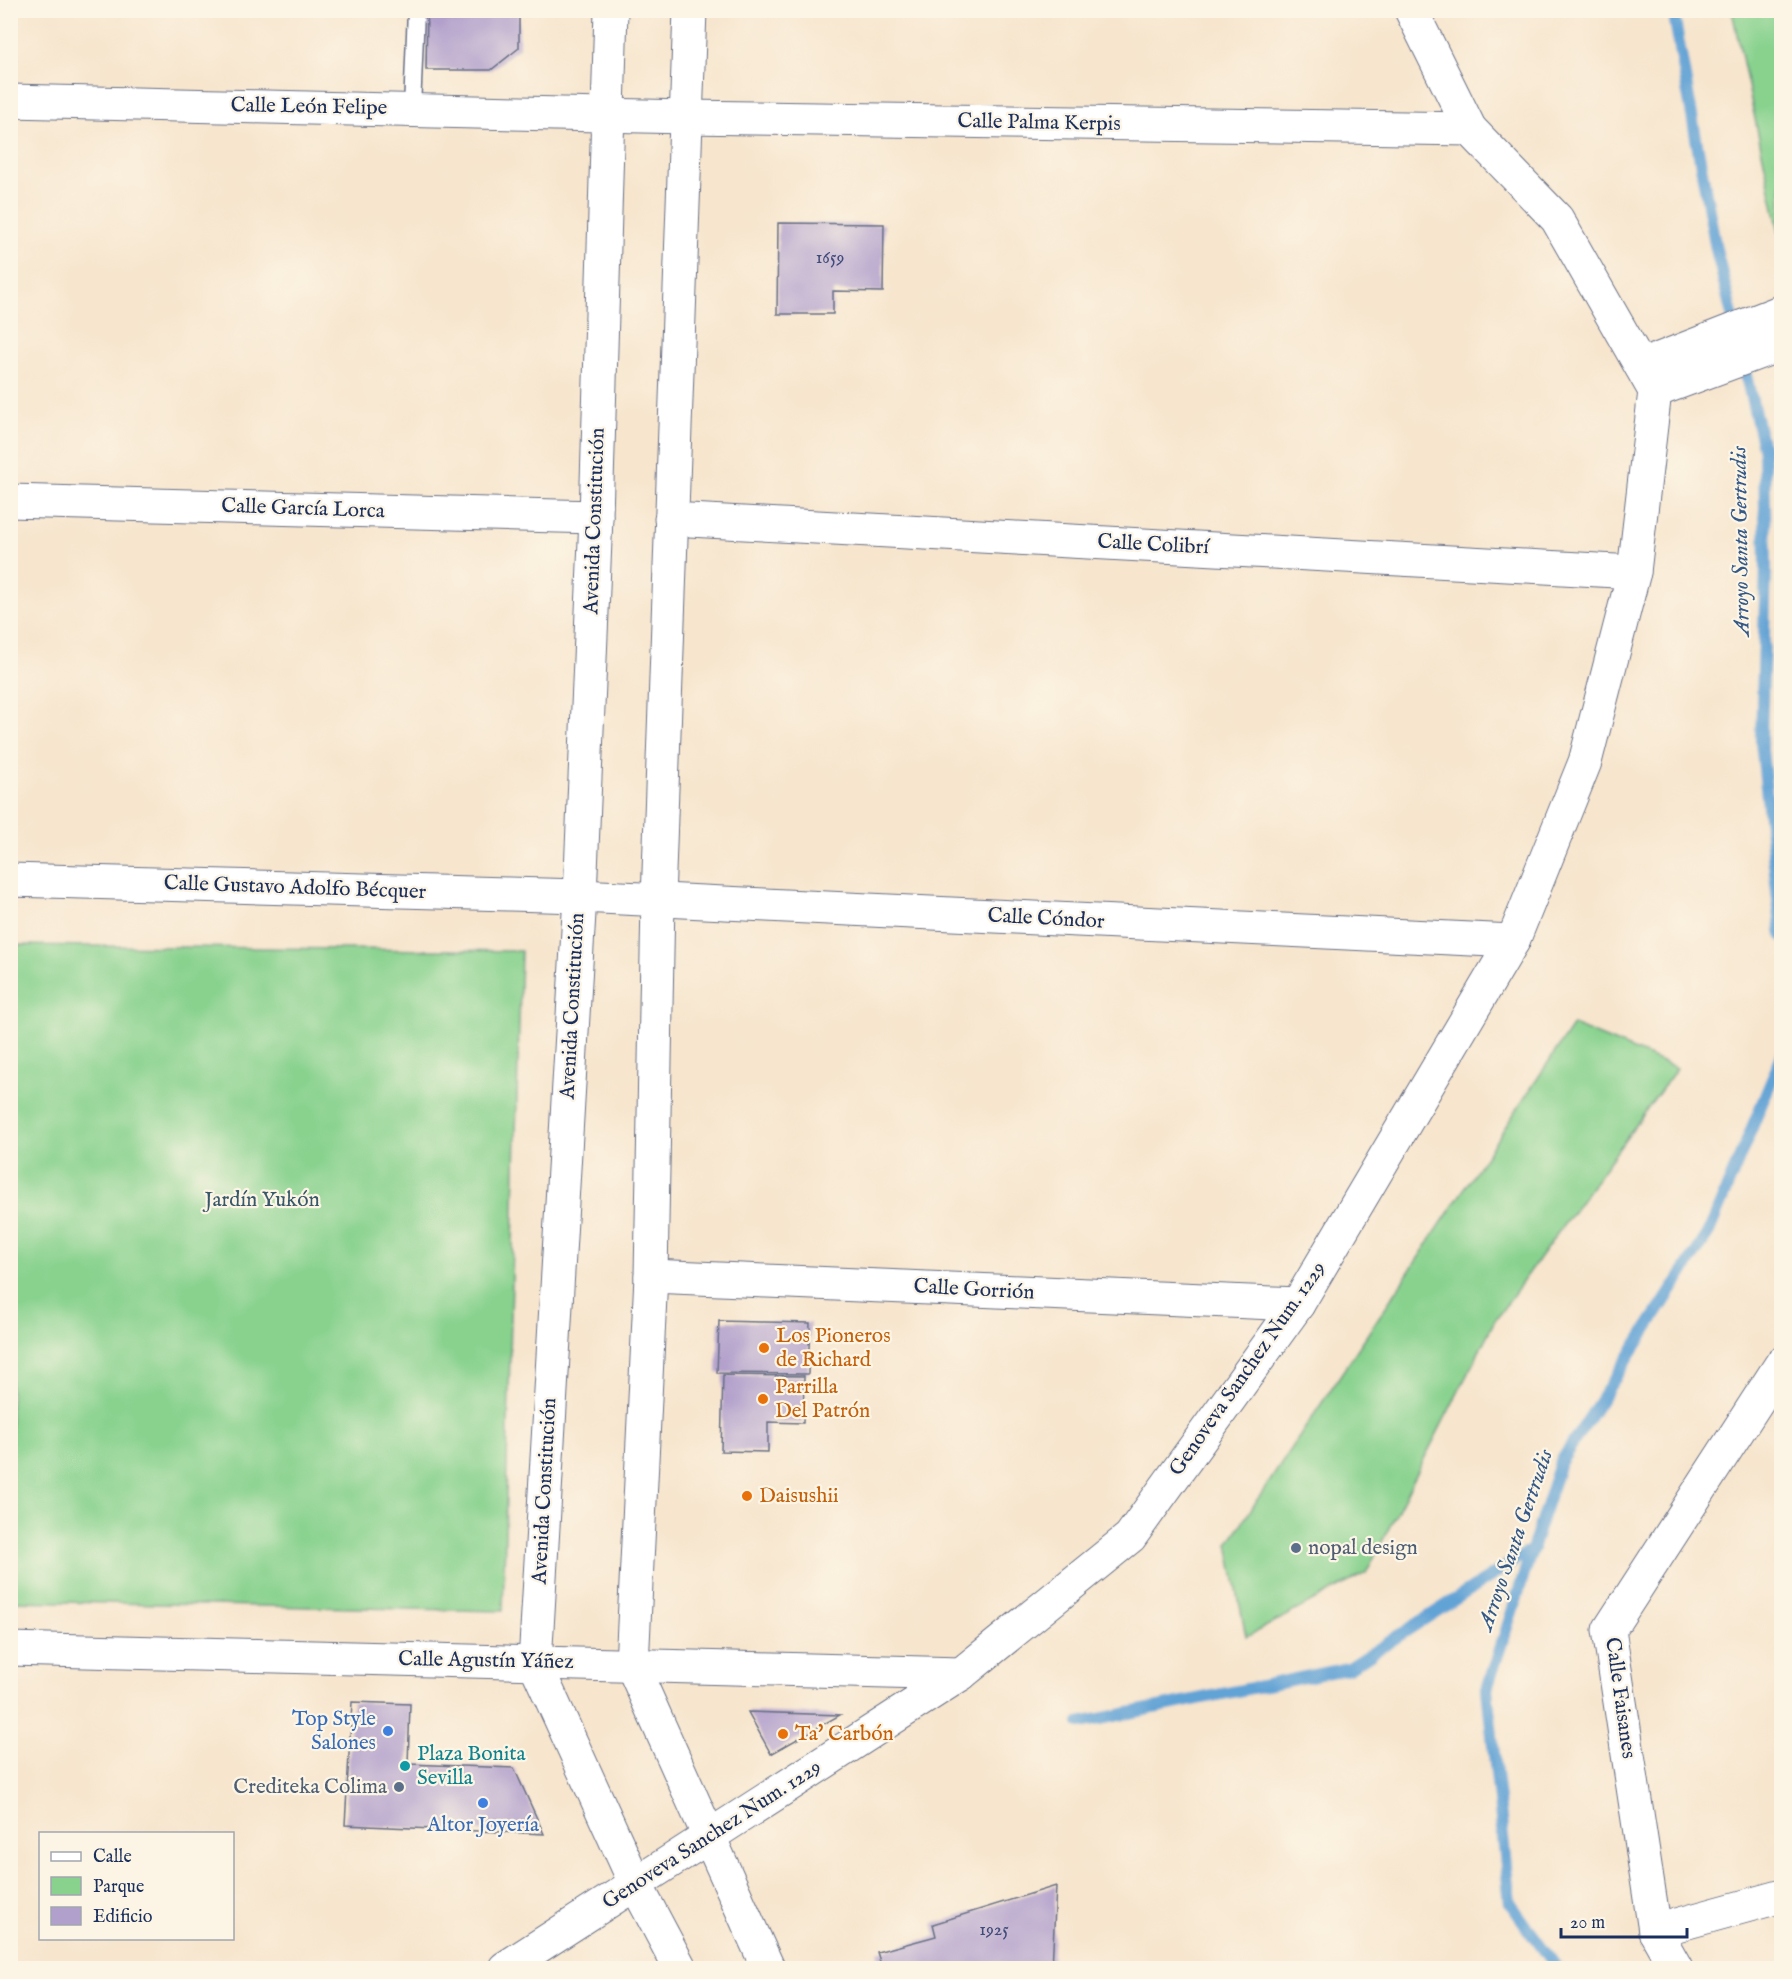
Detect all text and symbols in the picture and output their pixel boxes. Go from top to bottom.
street label: Calle León Felipe [230,92,388,122]
street label: Calle Palma Kerpis [957,108,1121,138]
house number: 1659 [816,247,844,270]
street label: Avenida Constitución [578,427,612,616]
water label: Arroyo Santa Gertrudis [1725,445,1757,638]
street label: Calle García Lorca [221,493,386,525]
street label: Calle Colibrí [1096,529,1211,561]
street label: Calle Gustavo Adolfo Bécquer [163,870,427,906]
street label: Calle Cóndor [987,902,1106,936]
street label: Avenida Constitución [555,912,591,1101]
park label: Jardín Yukón [202,1187,320,1214]
street label: Genoveva Sanchez Num. 1229 [1164,1256,1332,1482]
street label: Calle Gorrión [913,1273,1035,1307]
place label: Los Pioneros de Richard [776,1323,891,1374]
marker: Los Pioneros de Richard [757,1341,771,1355]
place label: Parrilla Del Patrón [775,1374,870,1425]
marker: Parrilla Del Patrón [756,1392,770,1406]
street label: Avenida Constitución [527,1397,563,1586]
water label: Arroyo Santa Gertrudis [1471,1445,1560,1636]
place label: Daisushii [759,1483,839,1510]
marker: Daisushii [740,1489,754,1503]
place label: nopal design [1308,1535,1418,1562]
marker: nopal design [1289,1541,1303,1555]
street label: Calle Faisanes [1598,1636,1642,1760]
street label: Calle Agustín Yáñez [398,1646,574,1676]
place label: Top Style Salones [292,1706,376,1757]
place label: Ta' Carbón [795,1721,894,1748]
marker: Top Style Salones [381,1724,395,1738]
marker: Ta' Carbón [776,1727,790,1741]
place label: Plaza Bonita Sevilla [417,1741,526,1792]
street label: Genoveva Sanchez Num. 1229 [597,1754,827,1916]
marker: Plaza Bonita Sevilla [398,1759,412,1773]
place label: Crediteka Colima [233,1774,388,1801]
marker: Crediteka Colima [392,1780,406,1794]
marker: Altor Joyería [476,1796,490,1810]
place label: Altor Joyería [426,1812,540,1839]
legend [39,1832,234,1940]
text: Calle [93,1846,132,1869]
text: Parque [93,1876,144,1899]
scale bar [1561,1901,1687,1939]
text: Edificio [93,1906,153,1929]
text: 20 m [1570,1912,1605,1935]
house number: 1925 [979,1919,1009,1942]

